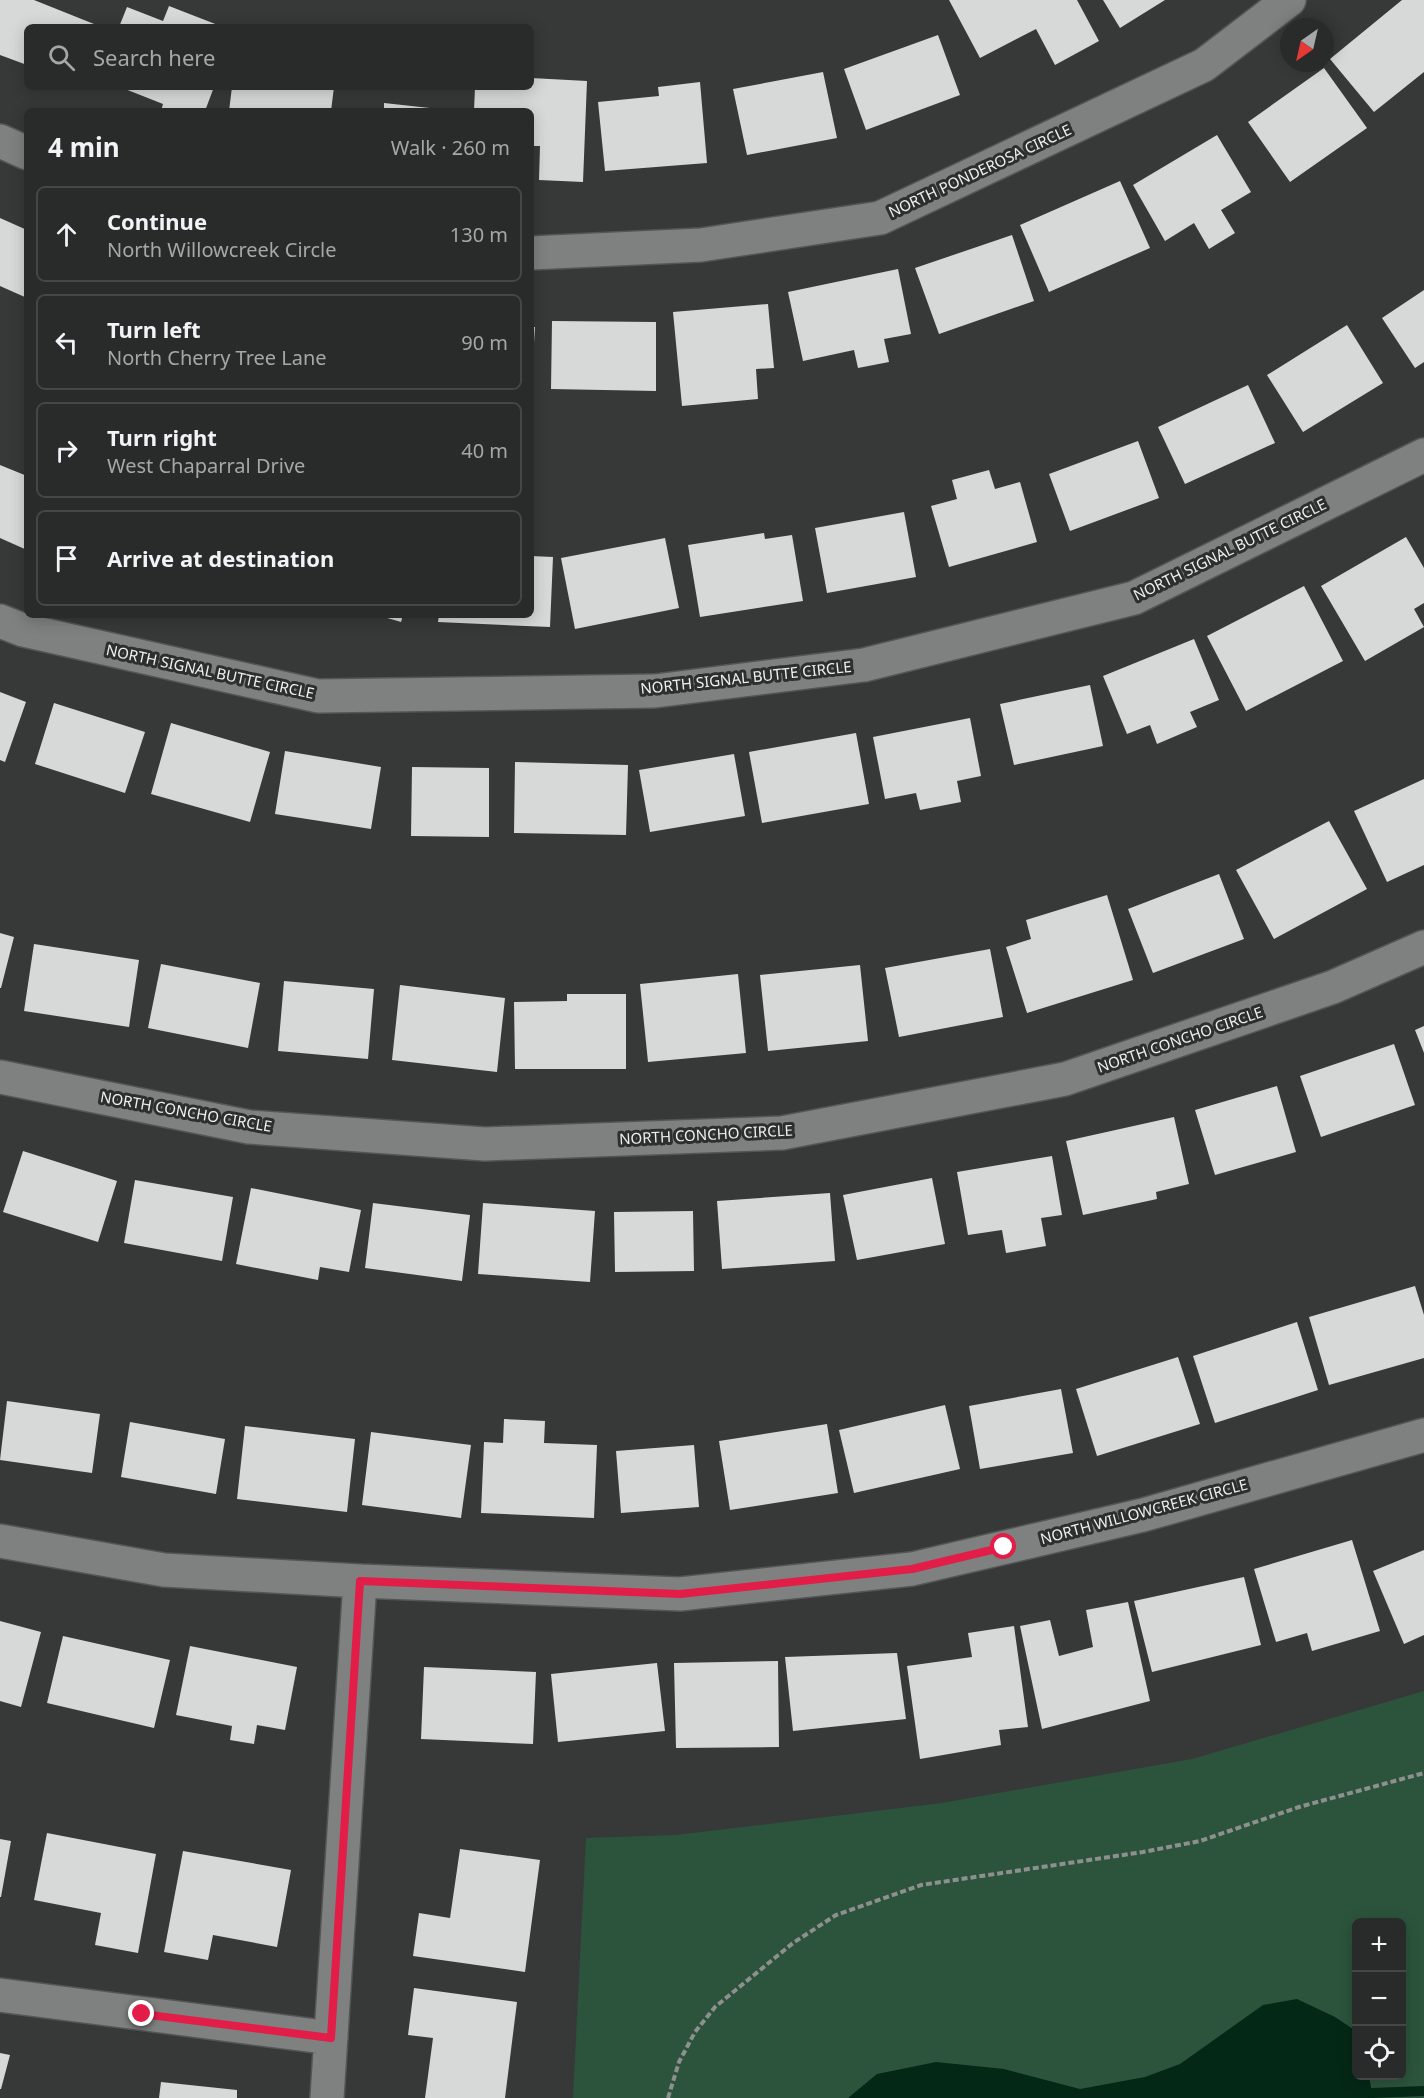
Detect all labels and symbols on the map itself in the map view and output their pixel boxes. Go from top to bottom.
north arrow [1280,18,1334,72]
street label: NORTH PONDEROSA CIRCLE [885,119,1074,221]
street label: NORTH SIGNAL BUTTE CIRCLE [1130,494,1329,605]
street label: NORTH SIGNAL BUTTE CIRCLE [104,639,316,703]
street label: NORTH SIGNAL BUTTE CIRCLE [639,656,853,698]
street label: NORTH CONCHO CIRCLE [1094,1001,1265,1077]
street label: NORTH CONCHO CIRCLE [99,1086,274,1136]
street label: NORTH CONCHO CIRCLE [619,1119,793,1149]
street label: NORTH WILLOWCREEK CIRCLE [1038,1474,1250,1548]
route start [990,1533,1016,1559]
route end [128,2000,154,2026]

